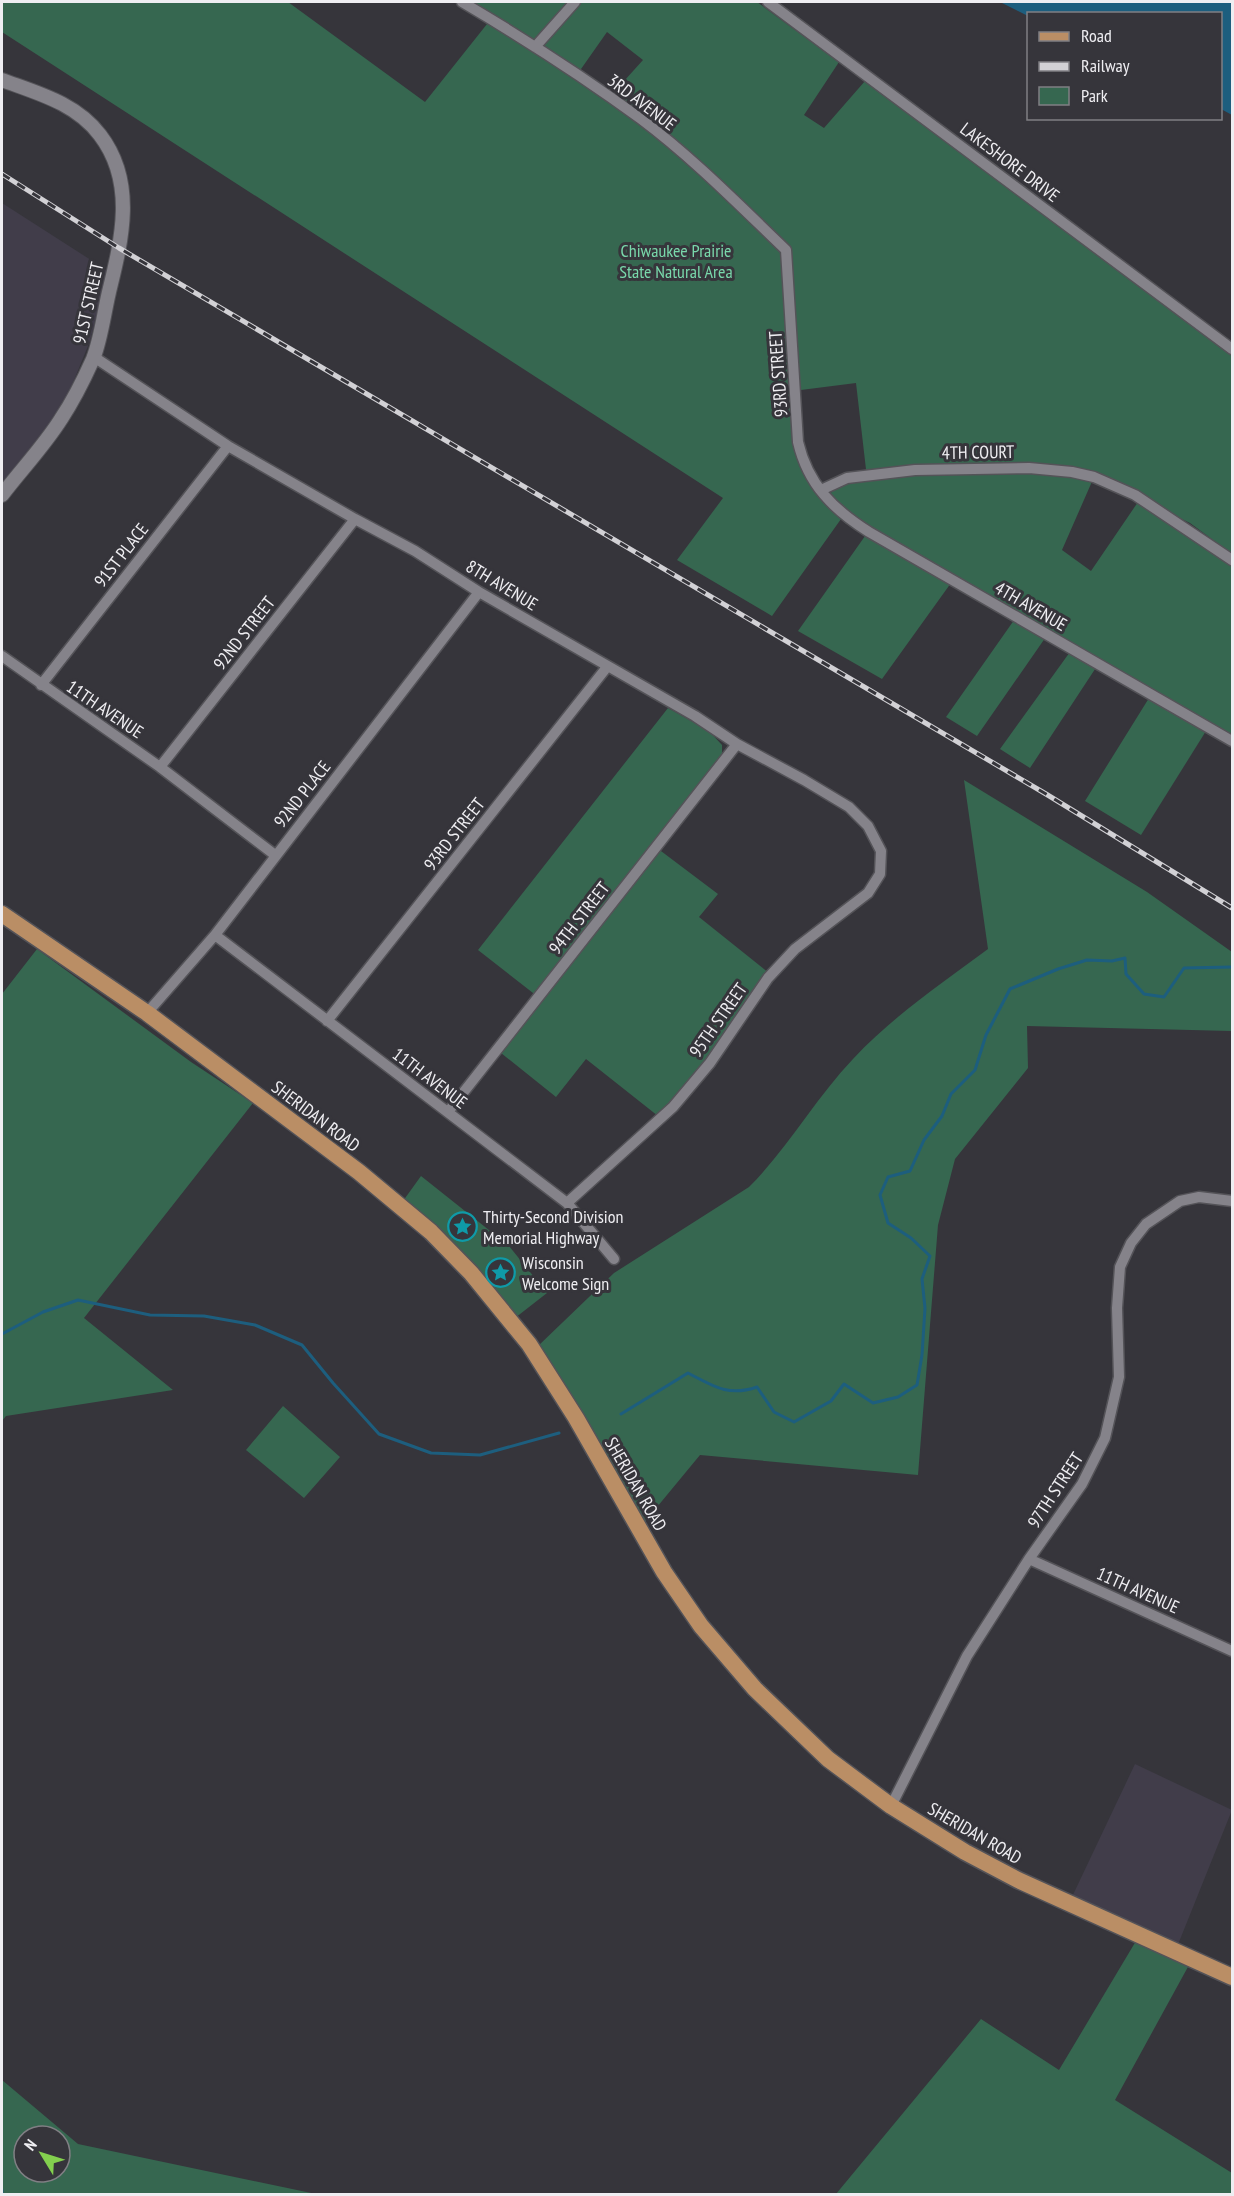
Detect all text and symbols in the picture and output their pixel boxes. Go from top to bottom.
legend [1027,12,1222,120]
text: Road [1081,24,1112,47]
text: Railway [1081,54,1130,77]
street label: 3RD AVENUE [603,69,681,135]
text: Park [1081,84,1108,107]
street label: LAKESHORE DRIVE [956,117,1064,207]
park label: Chiwaukee Prairie State Natural Area [619,239,733,283]
street label: 91ST STREET [67,260,109,346]
street label: 93RD STREET [764,330,792,418]
street label: 4TH COURT [942,440,1014,464]
street label: 91ST PLACE [89,518,153,592]
street label: 8TH AVENUE [462,555,542,615]
street label: 4TH AVENUE [991,576,1071,636]
street label: 92ND STREET [208,592,280,674]
street label: 11TH AVENUE [62,675,148,743]
street label: 92ND PLACE [269,756,335,832]
street label: 93RD STREET [418,793,490,875]
street label: 94TH STREET [544,877,614,959]
street label: 95TH STREET [684,978,752,1062]
street label: 11TH AVENUE [388,1042,472,1114]
street label: SHERIDAN ROAD [267,1075,365,1157]
place label: Thirty-Second Division Memorial Highway [483,1205,623,1249]
place icon: Thirty-Second Division Memorial Highway [446,1210,478,1242]
place label: Wisconsin Welcome Sign [522,1251,609,1295]
place icon: Wisconsin Welcome Sign [485,1256,517,1288]
street label: SHERIDAN ROAD [600,1433,672,1535]
street label: 97TH STREET [1022,1448,1088,1532]
street label: 11TH AVENUE [1093,1562,1183,1618]
street label: SHERIDAN ROAD [924,1797,1026,1869]
north arrow [12,2124,72,2184]
text: N [20,2135,41,2154]

